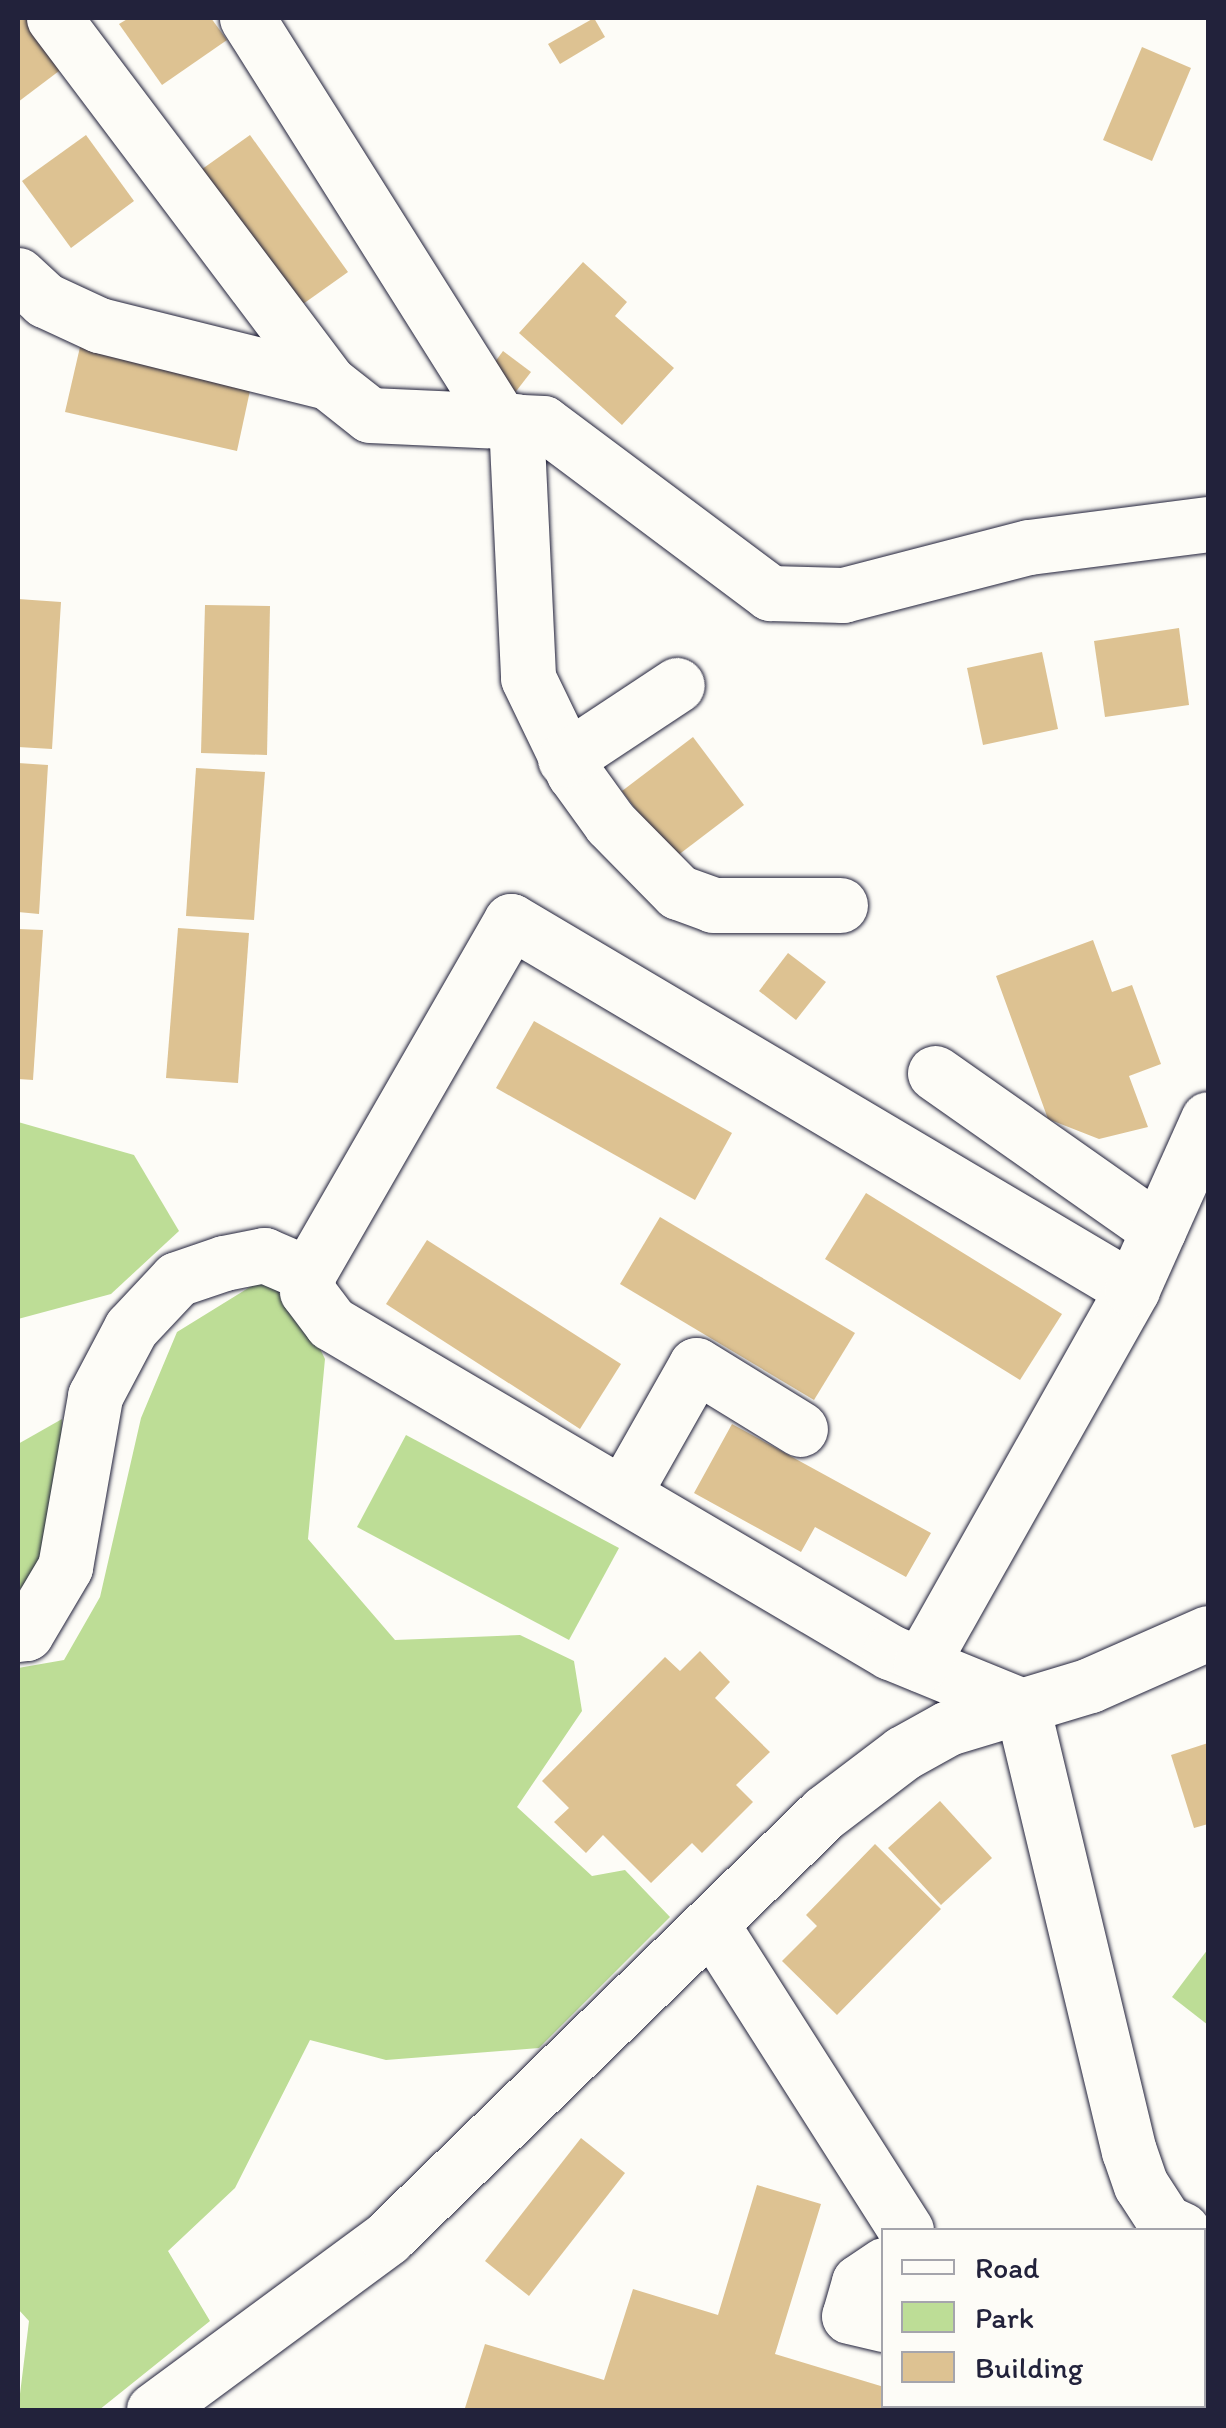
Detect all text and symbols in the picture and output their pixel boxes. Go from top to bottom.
legend [881,2228,1206,2408]
text: Road [975,2249,1040,2286]
text: Park [975,2299,1034,2336]
text: Building [975,2349,1083,2386]

